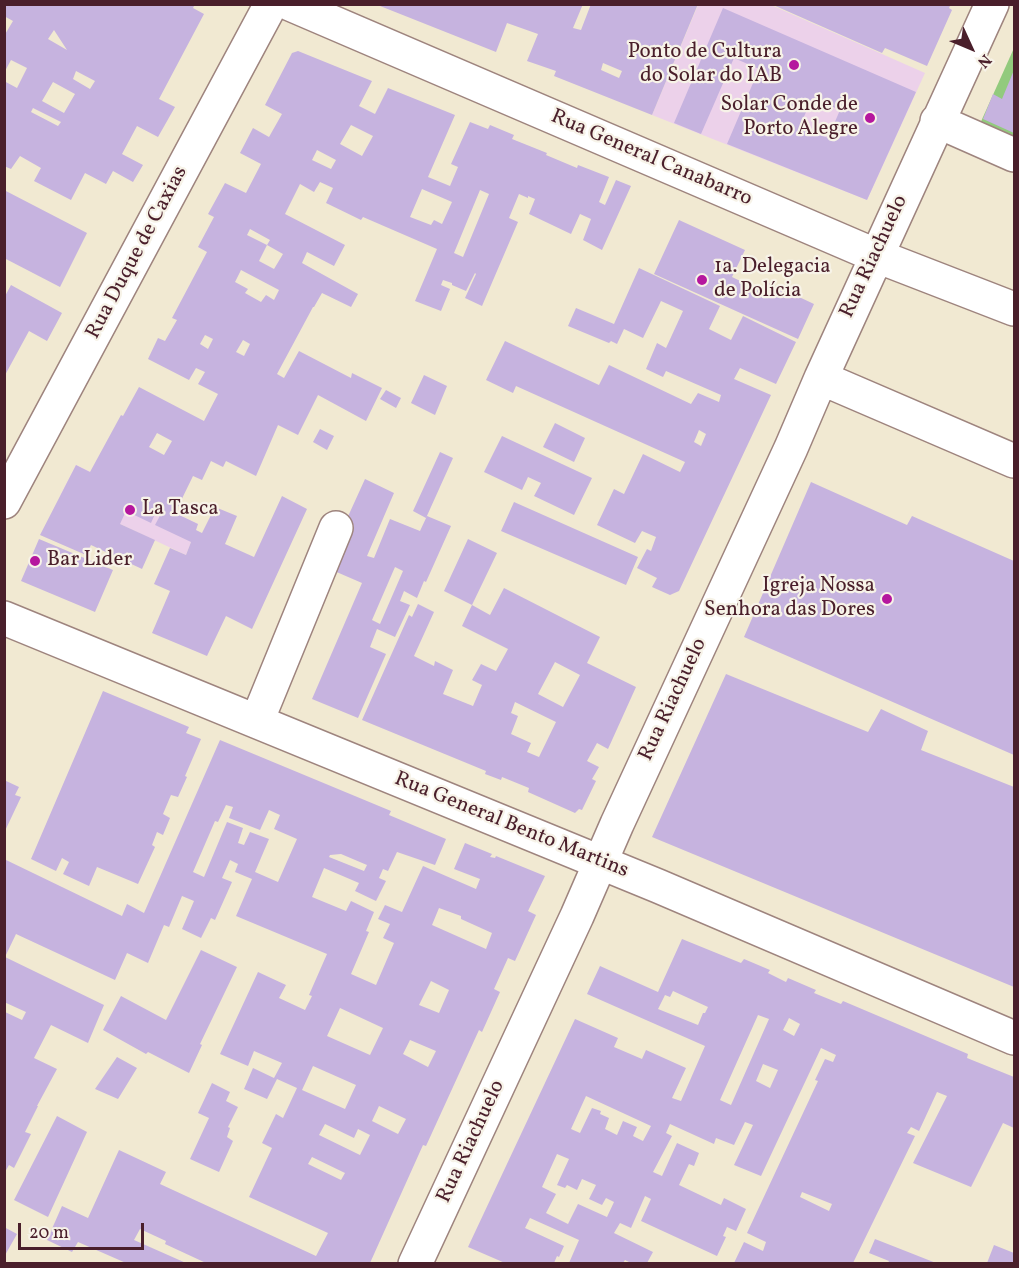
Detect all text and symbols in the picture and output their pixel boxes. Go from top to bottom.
north arrow [941,18,1001,78]
place label: Ponto de Cultura do Solar do IAB [628,40,782,90]
text: N [972,49,996,72]
marker: Ponto de Cultura do Solar do IAB [787,58,801,72]
place label: Solar Conde de Porto Alegre [720,93,858,143]
street label: Rua General Canabarro [547,105,755,213]
marker: Solar Conde de Porto Alegre [863,111,877,125]
street label: Rua Duque de Caxias [82,162,194,344]
street label: Rua Riachuelo [836,192,914,322]
place label: 1a. Delegacia de Polícia [714,255,831,305]
marker: 1a. Delegacia de Polícia [695,273,709,287]
place label: La Tasca [142,497,219,523]
marker: La Tasca [123,503,137,517]
place label: Bar Lider [47,548,132,574]
marker: Bar Lider [28,554,42,568]
place label: Igreja Nossa Senhora das Dores [704,574,875,624]
marker: Igreja Nossa Senhora das Dores [880,592,894,606]
street label: Rua Riachuelo [635,635,713,765]
street label: Rua General Bento Martins [390,767,632,885]
street label: Rua Riachuelo [433,1077,511,1207]
scale bar [21,1211,147,1249]
text: 20 m [29,1221,69,1246]

